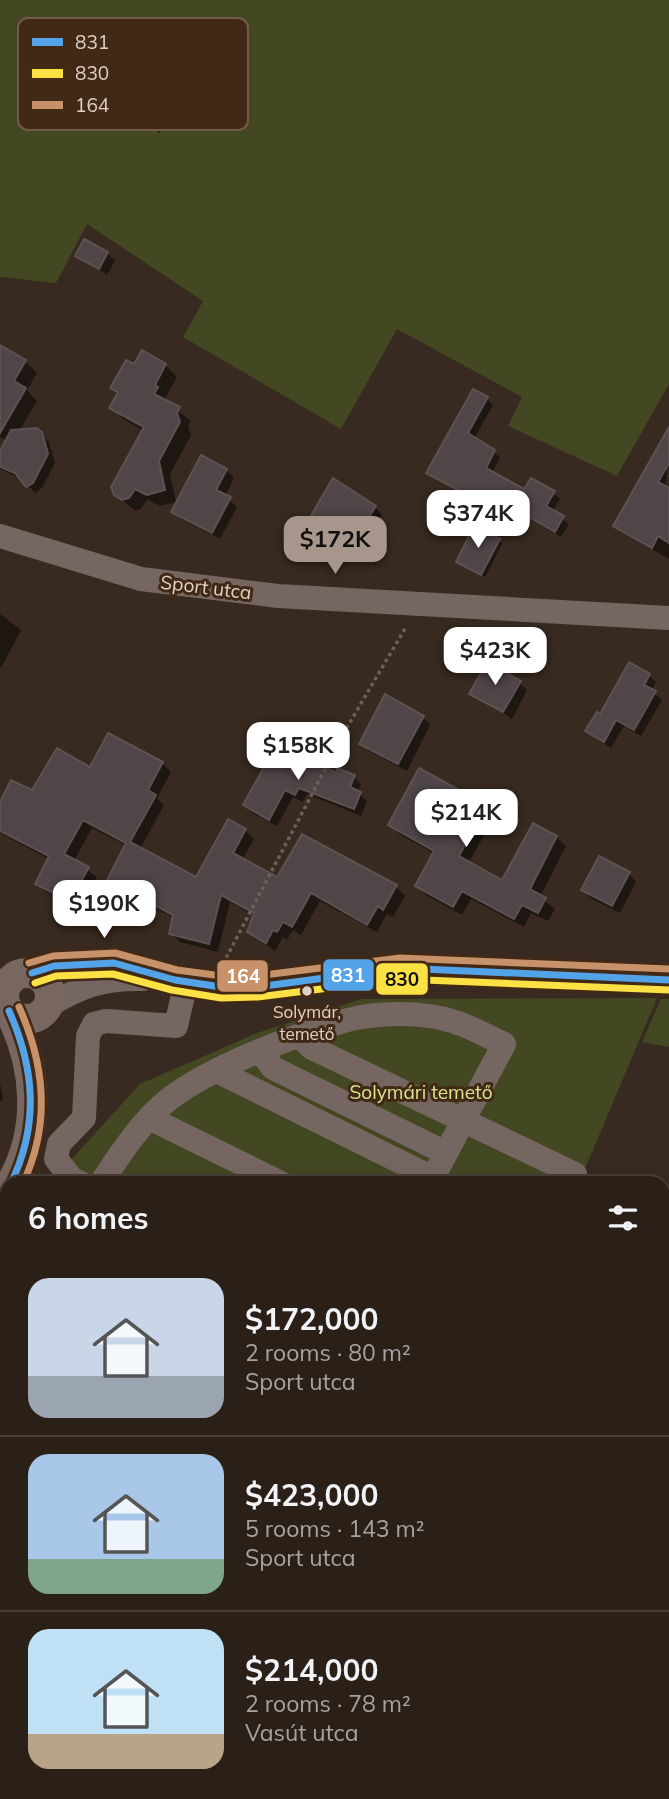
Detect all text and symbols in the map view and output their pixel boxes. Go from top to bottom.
legend [18,18,248,130]
text: 831 [75,30,109,54]
text: 830 [75,61,109,85]
text: 164 [75,93,109,117]
pin: $374K [429,490,527,550]
text: $374K [443,498,513,527]
pin: $172K [286,516,384,576]
text: $172K [300,524,370,553]
street label: Sport utca [159,570,253,604]
pin: $423K [446,628,544,687]
text: $423K [460,635,530,664]
pin: $158K [249,722,347,782]
text: $158K [263,730,333,759]
pin: $214K [417,790,515,849]
text: $214K [431,797,501,826]
pin: $190K [55,880,153,940]
text: $190K [69,888,139,917]
line badge: 831 [322,958,375,992]
line badge: 164 [216,959,269,993]
line badge: 830 [375,962,429,996]
text: 831 [331,963,365,987]
text: 164 [226,964,261,988]
text: 830 [385,967,419,991]
marker: Solymár, temető [300,984,314,998]
place label: Solymár, temető [273,1001,341,1044]
park label: Solymári temető [349,1080,493,1104]
text: 6 homes [28,1199,149,1237]
icon: filters [604,1199,642,1237]
text: $172,000 [245,1300,378,1338]
icon: home [84,1306,168,1390]
text: 2 rooms · 80 m² [245,1338,411,1367]
text: Sport utca [245,1367,356,1396]
text: $423,000 [245,1476,378,1514]
icon: home [84,1482,168,1566]
text: 5 rooms · 143 m² [245,1514,425,1543]
text: Sport utca [245,1543,356,1572]
text: $214,000 [245,1651,378,1689]
icon: home [84,1657,168,1741]
text: 2 rooms · 78 m² [245,1689,411,1718]
text: Vasút utca [245,1718,359,1747]

